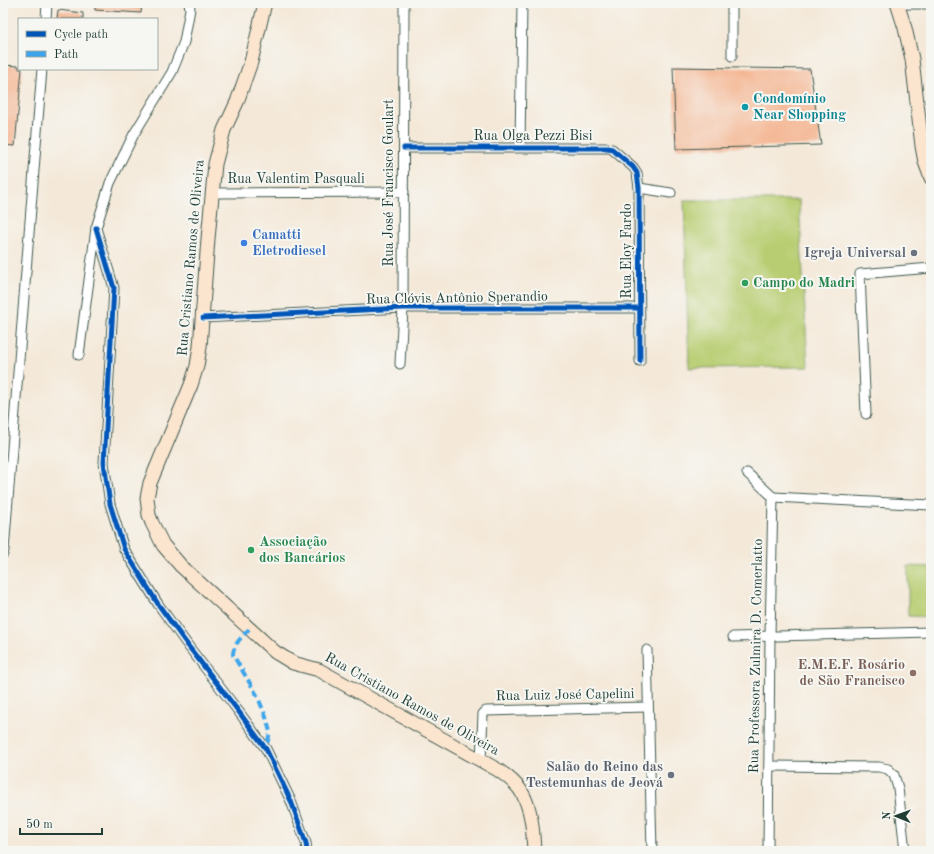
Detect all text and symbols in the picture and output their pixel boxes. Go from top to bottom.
legend [18,18,158,70]
text: Cycle path [54,29,109,41]
text: Path [54,49,79,61]
place label: Condomínio Near Shopping [753,92,846,122]
street label: Rua José Francisco Goulart [382,99,396,267]
marker: Condomínio Near Shopping [740,102,750,112]
street label: Rua Olga Pezzi Bisi [474,129,593,143]
street label: Rua Cristiano Ramos de Oliveira [175,159,207,357]
street label: Rua Valentim Pasquali [227,172,365,186]
street label: Rua Eloy Fardo [620,203,634,299]
place label: Camatti Eletrodiesel [252,228,326,258]
marker: Camatti Eletrodiesel [239,238,249,248]
place label: Igreja Universal [804,246,906,260]
marker: Igreja Universal [909,248,919,258]
place label: Campo do Madri [753,276,855,290]
marker: Campo do Madri [740,278,750,288]
street label: Rua Clóvis Antônio Sperandio [366,289,548,307]
place label: Associação dos Bancários [259,535,345,565]
street label: Rua Professora Zulmira D. Comerlatto [747,538,765,774]
marker: Associação dos Bancários [246,545,256,555]
street label: Rua Cristiano Ramos de Oliveira [322,650,502,758]
place label: E.M.E.F. Rosário de São Francisco [798,658,905,688]
marker: E.M.E.F. Rosário de São Francisco [908,668,918,678]
street label: Rua Luiz José Capelini [495,687,635,703]
place label: Salão do Reino das Testemunhas de Jeová [526,760,663,790]
marker: Salão do Reino das Testemunhas de Jeová [666,770,676,780]
north arrow [876,796,916,836]
scale bar [20,810,102,836]
text: N [882,811,893,820]
text: 50 m [26,818,53,831]

